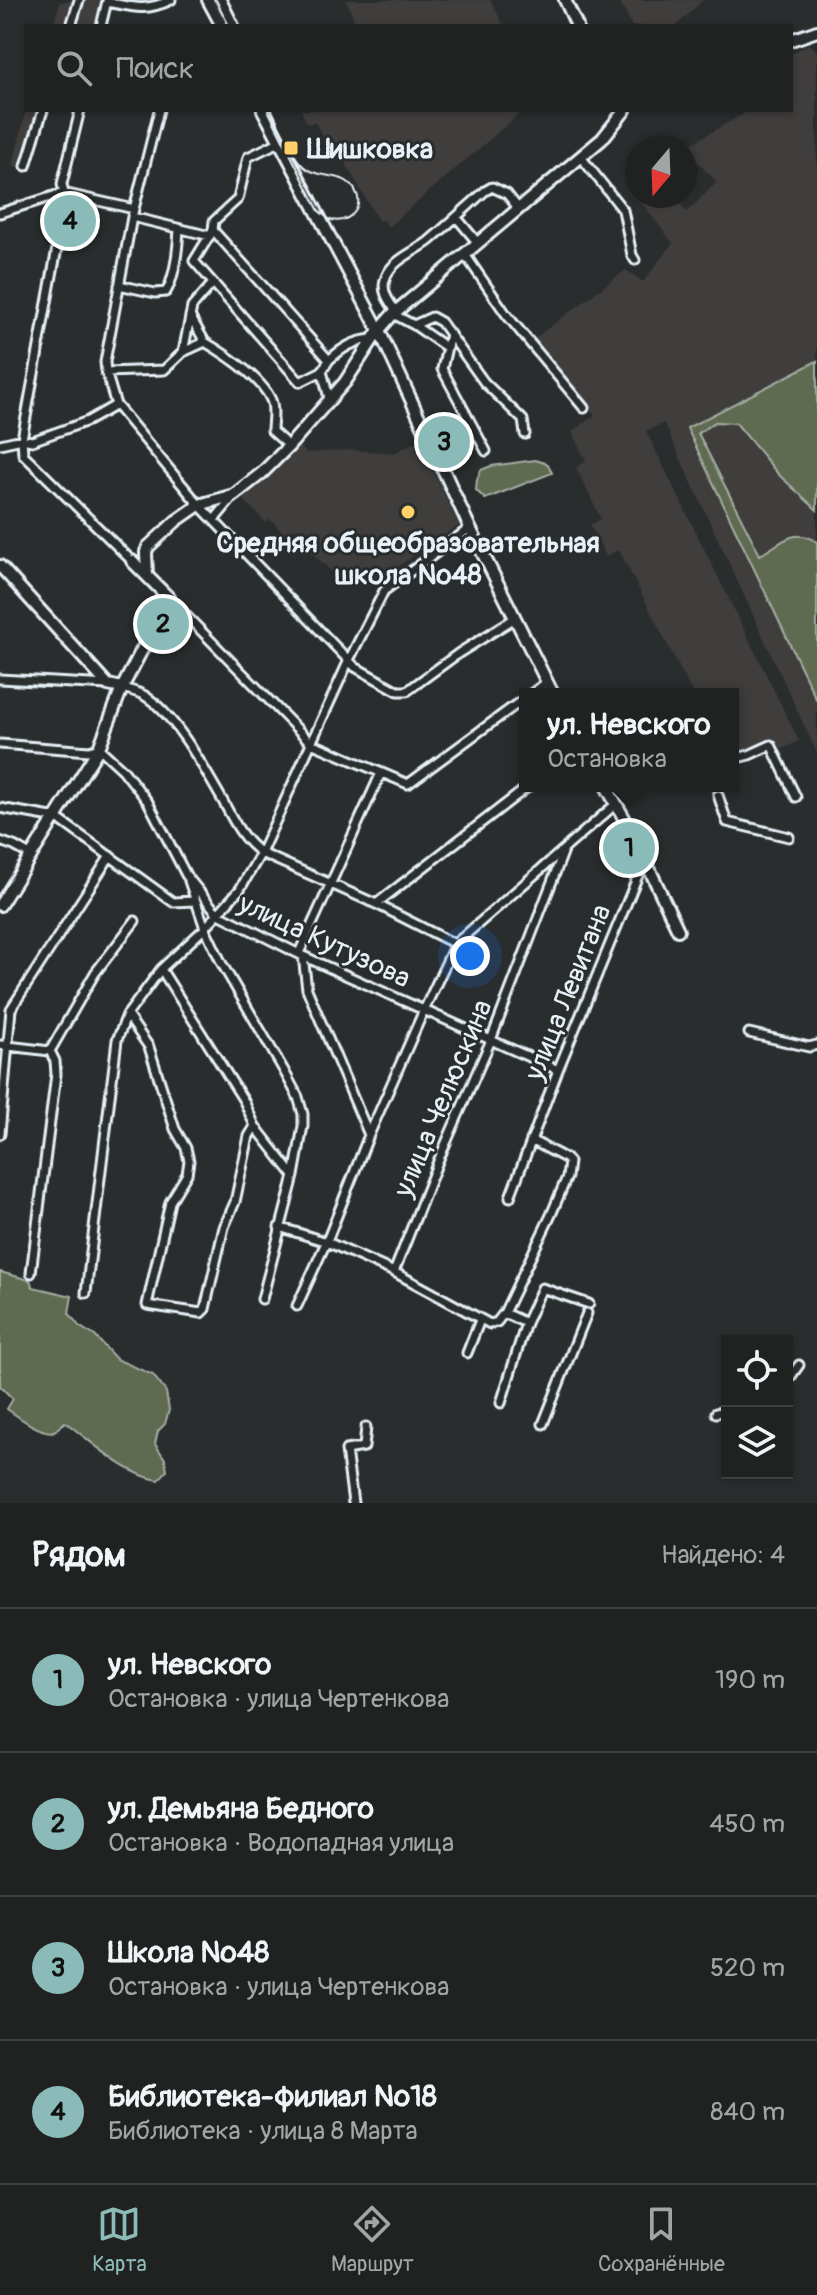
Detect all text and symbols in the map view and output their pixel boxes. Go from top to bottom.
search box [24,24,793,112]
icon: search [52,46,96,90]
text: Поиск [116,50,194,87]
place label: Шишковка [306,132,433,167]
north arrow [625,136,697,208]
marker: Шишковка [282,139,300,157]
pin: 4 [44,191,96,251]
pin: 3 [418,412,470,472]
marker: Средняя общеобразовательная школа №48 [399,503,417,521]
place label: Средняя общеобразовательная школа №48 [216,526,600,593]
pin: 2 [137,594,189,654]
popup [519,688,739,792]
text: ул. Невского [547,706,711,743]
text: Остановка [547,743,667,775]
pin: 1 [603,818,655,878]
street label: улица Кутузова [232,886,416,996]
street label: улица Левитана [517,899,620,1087]
your location [450,936,490,976]
street label: улица Челюскина [386,995,501,1203]
map controls [721,1335,793,1479]
button: locate [721,1335,793,1407]
button: layers [721,1407,793,1479]
text: Рядом [32,1534,126,1577]
text: Найдено: 4 [661,1539,785,1571]
text: ул. Невского [108,1646,271,1683]
text: 1 [53,1664,63,1696]
text: 190 m [715,1664,785,1696]
text: Остановка · улица Чертенкова [108,1683,449,1715]
text: ул. Демьяна Бедного [108,1790,374,1827]
text: 2 [51,1808,65,1840]
text: 450 m [709,1808,785,1840]
text: Остановка · Водопадная улица [108,1827,454,1859]
text: Школа №48 [108,1934,269,1971]
text: 3 [51,1952,65,1984]
text: 520 m [710,1952,785,1984]
text: Остановка · улица Чертенкова [108,1971,449,2003]
text: Библиотека-филиал №18 [108,2078,437,2115]
text: 4 [50,2096,66,2128]
text: 840 m [710,2096,785,2128]
text: Библиотека · улица 8 Марта [108,2115,418,2147]
tab: Карта [92,2202,147,2278]
tab: Маршрут [331,2202,414,2278]
tab: Сохранённые [598,2202,725,2278]

